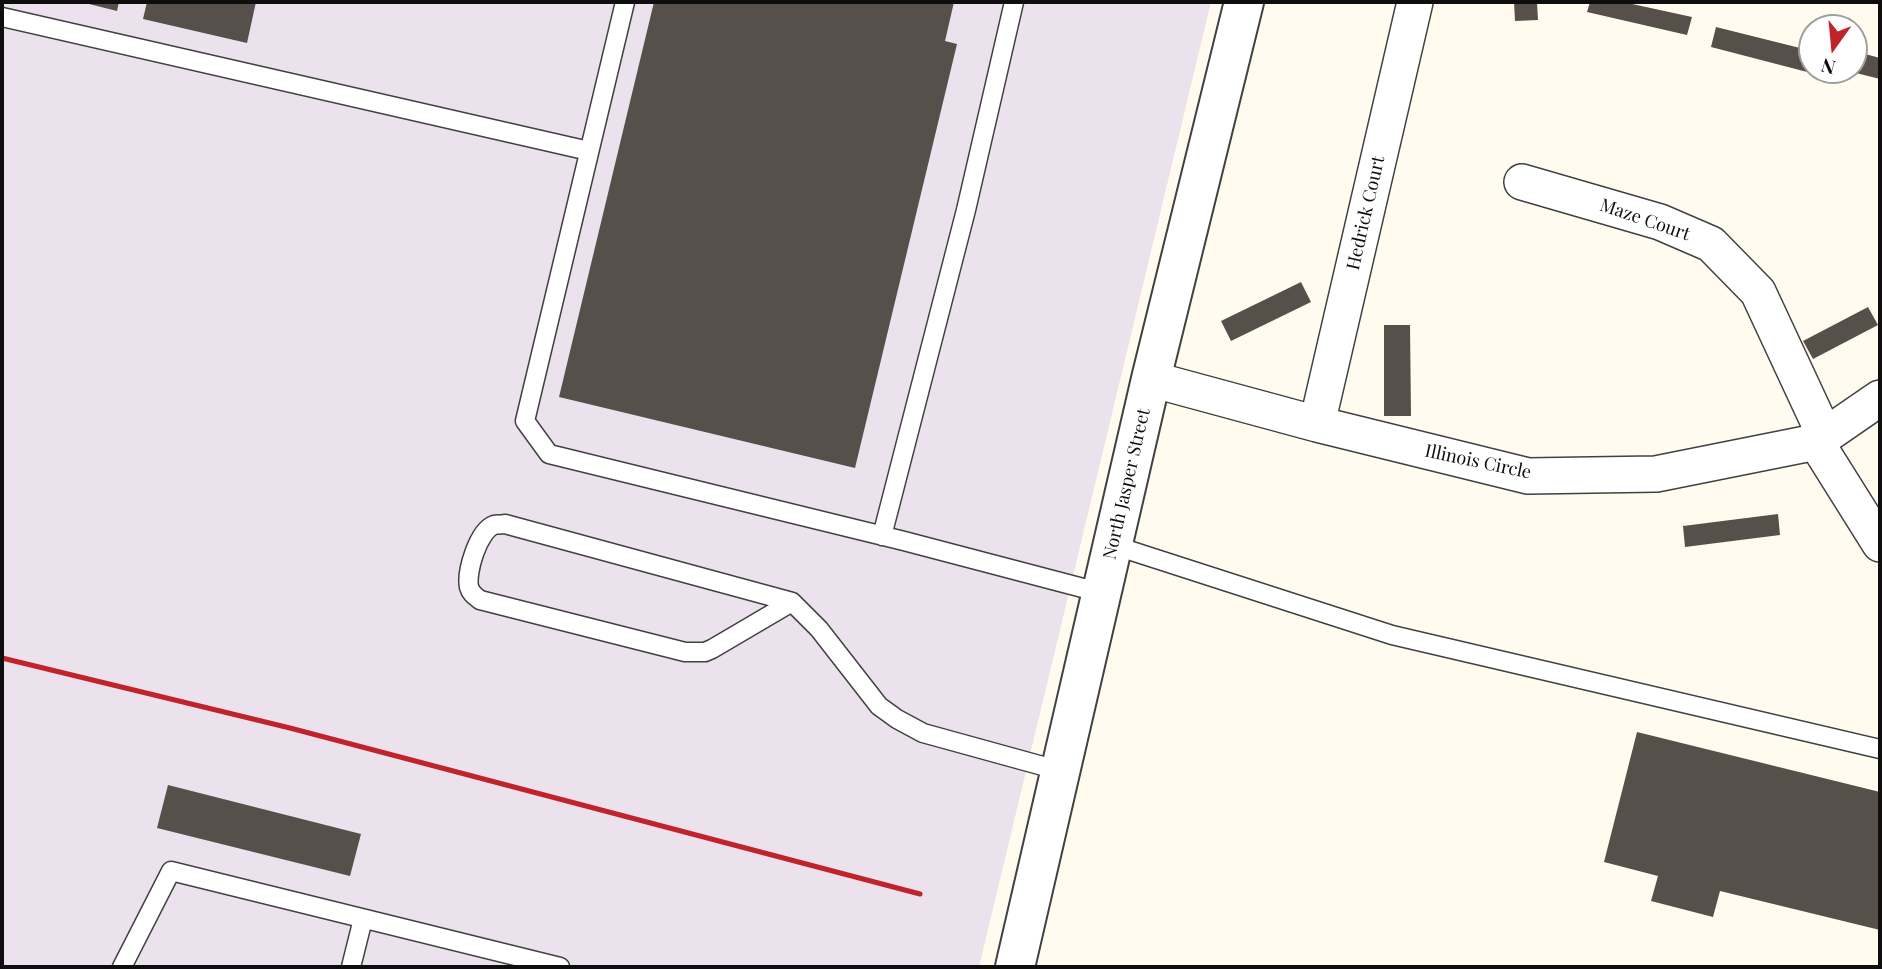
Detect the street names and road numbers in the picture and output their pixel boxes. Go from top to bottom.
street label: Hedrick Court [1342,154,1390,272]
street label: Maze Court [1597,195,1693,245]
street label: North Jasper Street [1099,406,1155,562]
street label: Illinois Circle [1423,440,1533,484]

